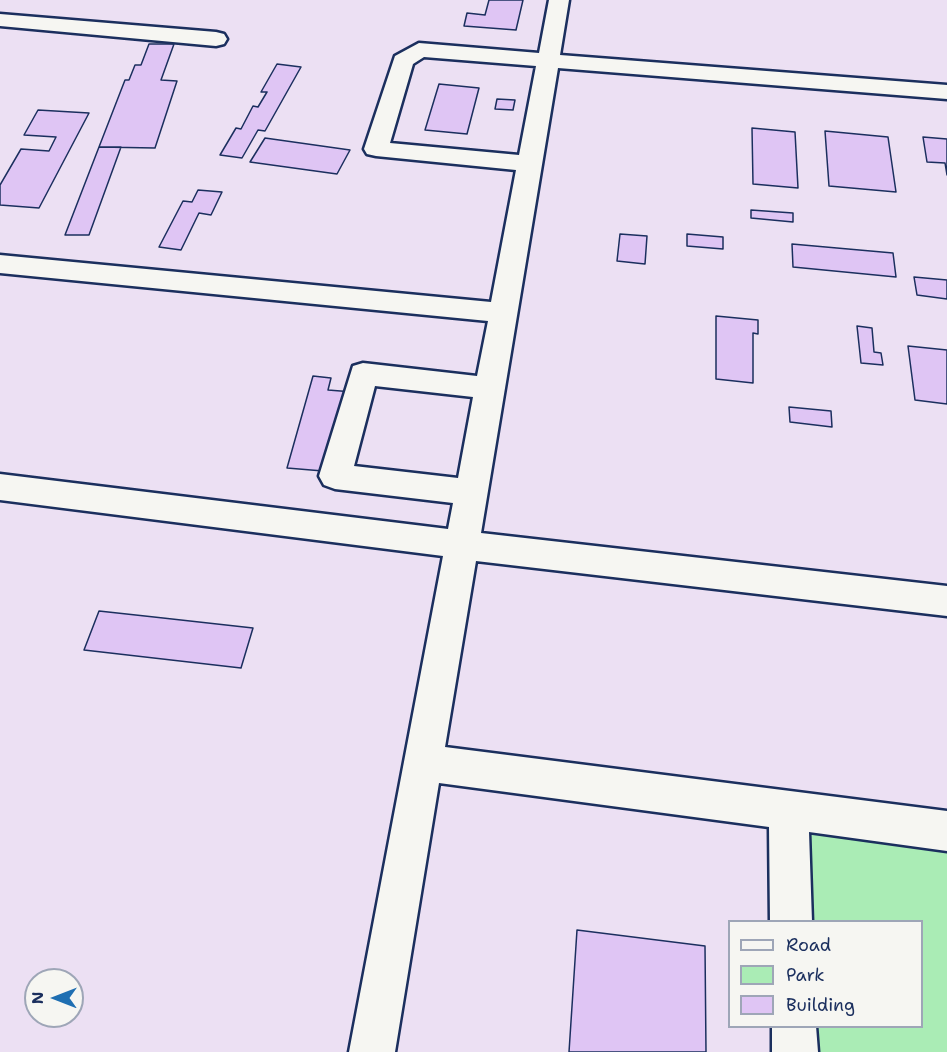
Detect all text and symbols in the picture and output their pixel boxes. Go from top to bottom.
legend [728,920,923,1028]
text: Road [786,933,831,957]
text: Park [786,963,825,987]
north arrow [24,968,84,1028]
text: N [27,992,48,1004]
text: Building [786,993,855,1017]

